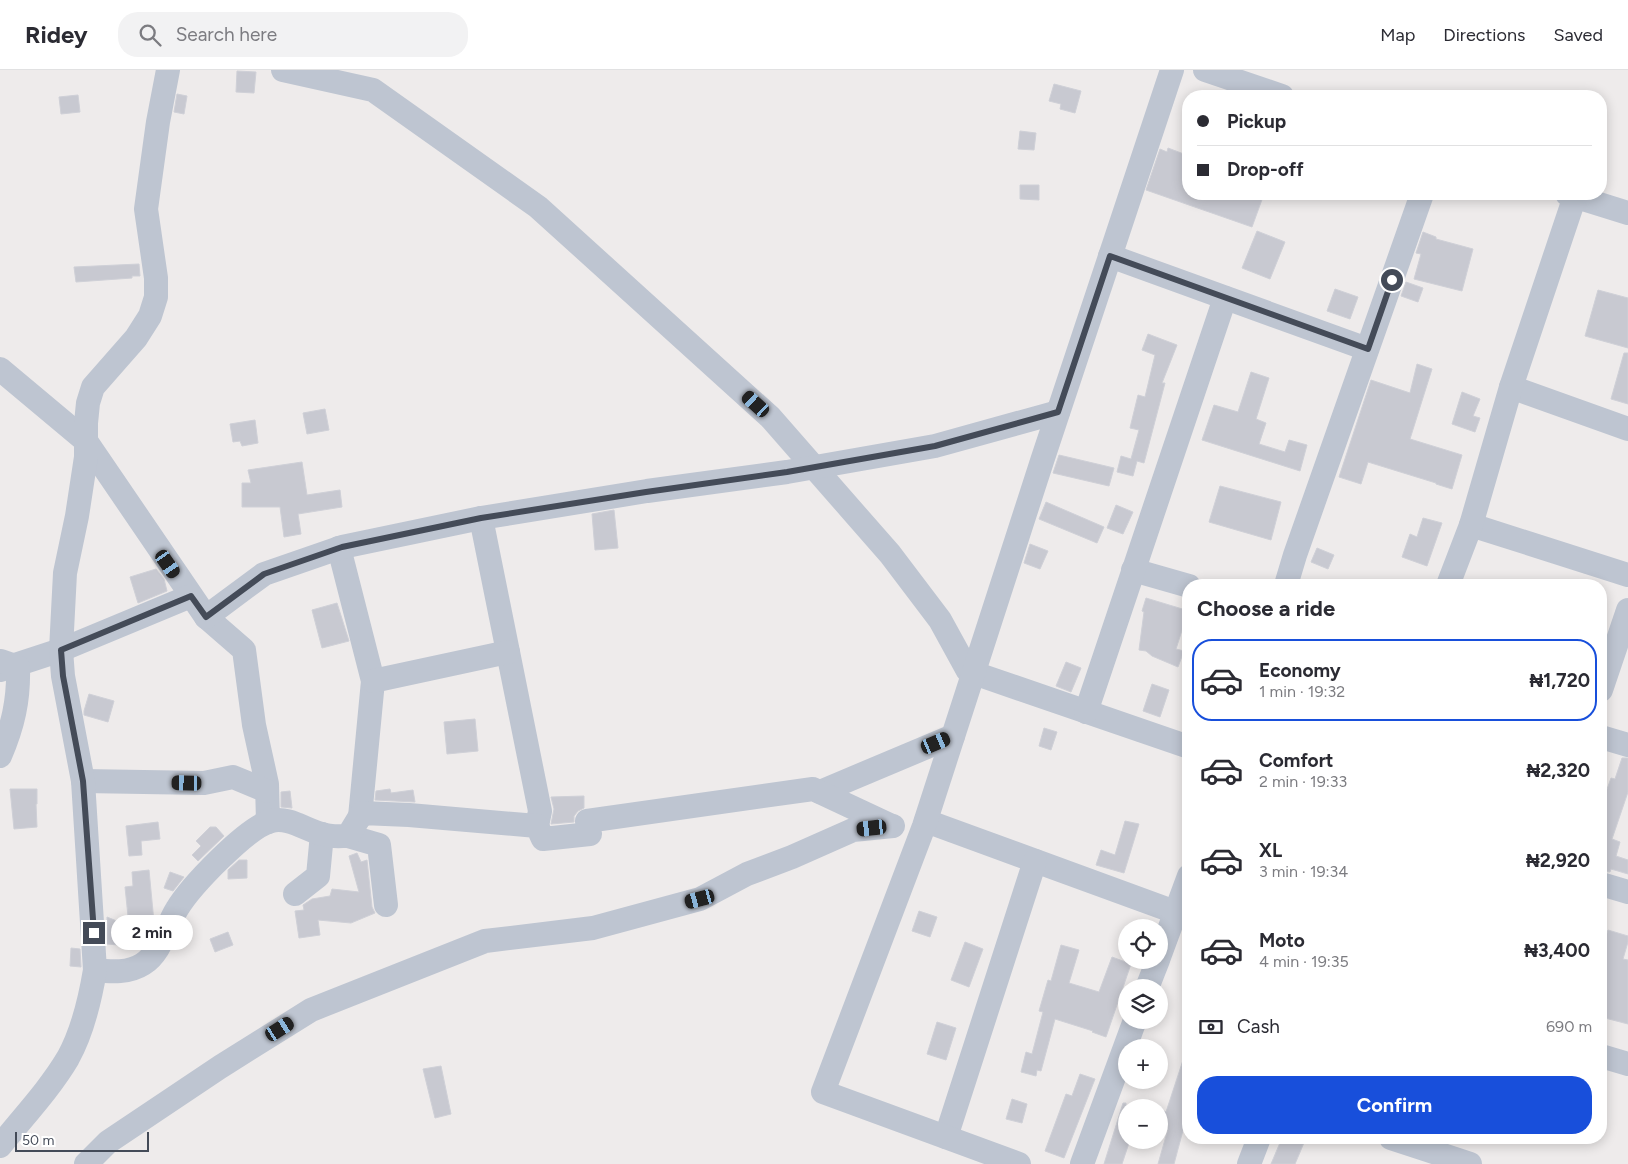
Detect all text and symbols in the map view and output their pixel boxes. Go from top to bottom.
search box [118,12,468,57]
text: Ridey [25,20,88,49]
icon: search [136,21,164,49]
text: Search here [176,23,277,46]
text: Map [1380,24,1415,46]
text: Directions [1443,24,1525,46]
text: Saved [1553,24,1603,46]
text: Pickup [1227,110,1286,133]
text: Drop-off [1227,158,1304,181]
route start [1381,269,1403,291]
car [739,388,772,420]
car [153,547,182,581]
text: Choose a ride [1197,595,1335,622]
icon: car [1199,658,1244,703]
text: Economy [1259,659,1341,682]
text: ₦1,720 [1530,669,1590,692]
text: 1 min · 19:32 [1259,682,1345,701]
car [919,730,952,756]
icon: car [1199,748,1244,793]
text: Comfort [1259,749,1334,772]
text: ₦2,320 [1527,759,1590,782]
text: 2 min · 19:33 [1259,772,1347,791]
car [171,775,202,791]
car [856,819,887,837]
icon: car [1199,838,1244,883]
text: XL [1259,839,1282,862]
text: ₦2,920 [1526,849,1590,872]
text: 3 min · 19:34 [1259,862,1348,881]
car [683,888,716,910]
callout: 2 min [112,916,194,950]
map controls [1118,919,1168,1149]
button: locate [1118,919,1168,969]
route end [83,922,105,944]
text: 2 min [132,923,172,942]
icon: car [1199,928,1244,973]
text: Moto [1259,929,1305,952]
text: ₦3,400 [1524,939,1590,962]
text: 4 min · 19:35 [1259,952,1349,971]
button: layers [1118,979,1168,1029]
icon: cash [1197,1013,1225,1041]
car [263,1015,296,1043]
text: Cash [1237,1015,1280,1038]
text: 690 m [1546,1017,1592,1036]
button: + [1118,1039,1168,1089]
button: Confirm [1197,1076,1592,1134]
button: − [1118,1099,1168,1149]
scale bar [15,1129,149,1152]
text: 50 m [22,1132,54,1149]

